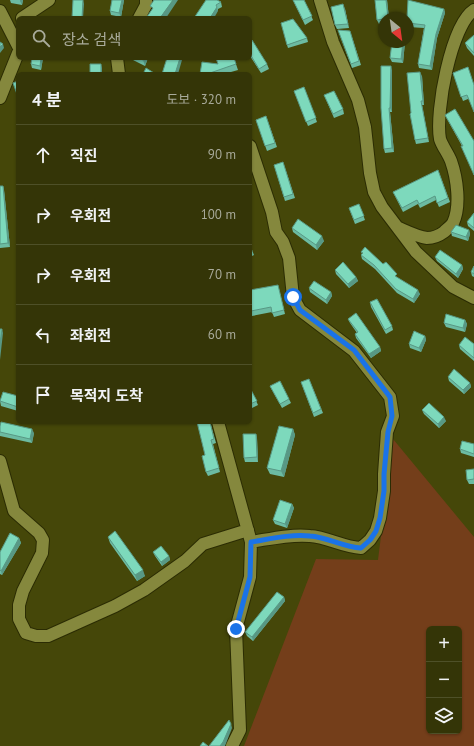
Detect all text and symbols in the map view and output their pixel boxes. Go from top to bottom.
north arrow [378,12,414,48]
search box [16,16,252,60]
icon: search [30,27,52,49]
text: 장소 검색 [62,30,121,49]
text: 4 분 [32,89,62,111]
text: 도보 · 320 m [166,91,236,108]
icon: ahead [32,144,54,166]
text: 직진 [70,146,98,165]
text: 90 m [208,146,236,163]
icon: right [32,204,54,226]
text: 우회전 [70,206,111,225]
text: 100 m [201,206,236,223]
icon: right [32,264,54,286]
text: 우회전 [70,266,111,285]
text: 70 m [208,266,236,283]
route start [284,288,302,306]
icon: left [32,324,54,346]
text: 좌회전 [70,326,111,345]
text: 60 m [208,326,236,343]
icon: arrive [32,384,54,406]
text: 목적지 도착 [70,386,143,405]
route end [227,620,245,638]
map controls [426,626,462,734]
button: + [426,626,462,662]
button: − [426,662,462,698]
button: layers [426,698,462,734]

